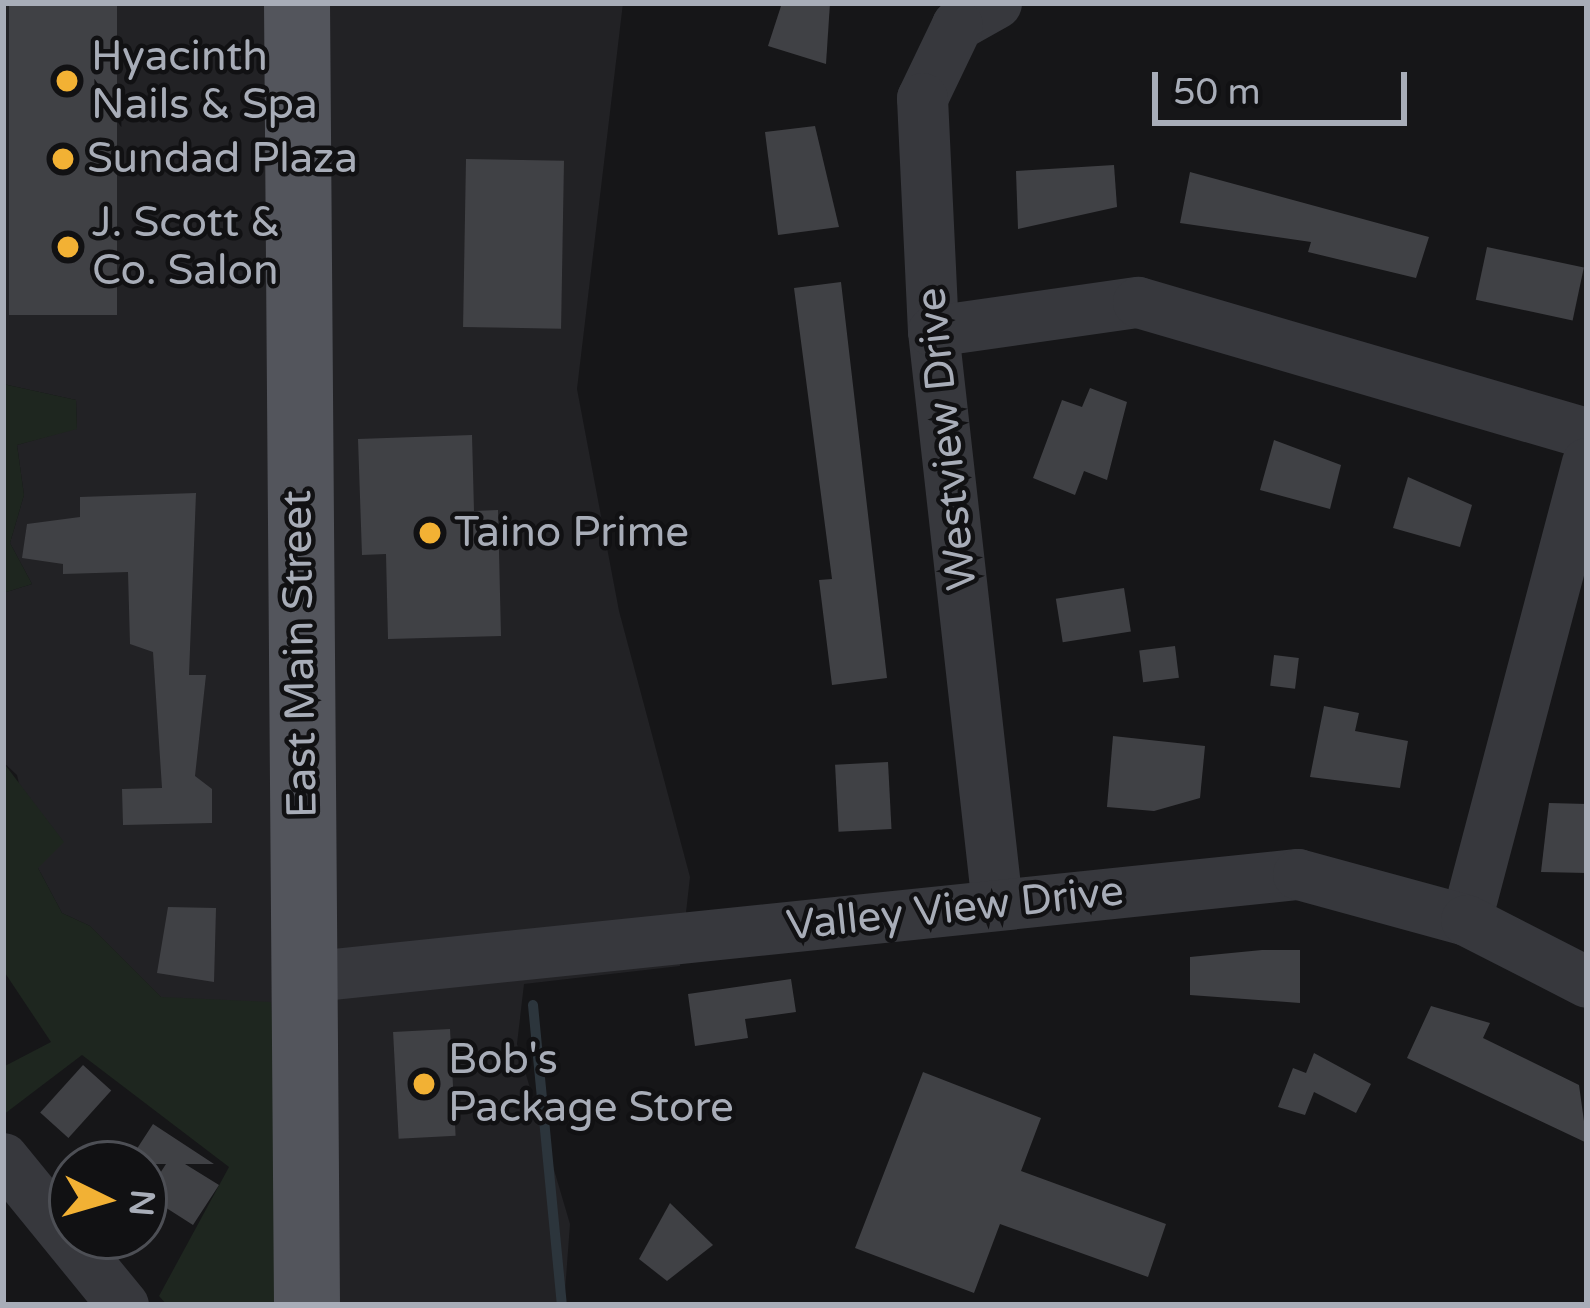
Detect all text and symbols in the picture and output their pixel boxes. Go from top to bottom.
place label: Hyacinth Nails & Spa [91,32,318,130]
scale bar [1158,48,1413,122]
marker: Hyacinth Nails & Spa [54,68,80,94]
text: 50 m [1173,71,1261,114]
place label: Sundad Plaza [87,134,358,184]
marker: Sundad Plaza [50,146,76,172]
place label: J. Scott & Co. Salon [92,198,281,296]
marker: J. Scott & Co. Salon [55,234,81,260]
street label: Westview Drive [906,285,988,593]
street label: East Main Street [272,489,328,819]
place label: Taino Prime [454,508,689,558]
marker: Taino Prime [417,520,443,546]
street label: Valley View Drive [784,866,1126,952]
place label: Bob's Package Store [448,1035,734,1134]
marker: Bob's Package Store [411,1071,437,1097]
north arrow [48,1140,168,1260]
text: N [121,1188,162,1218]

